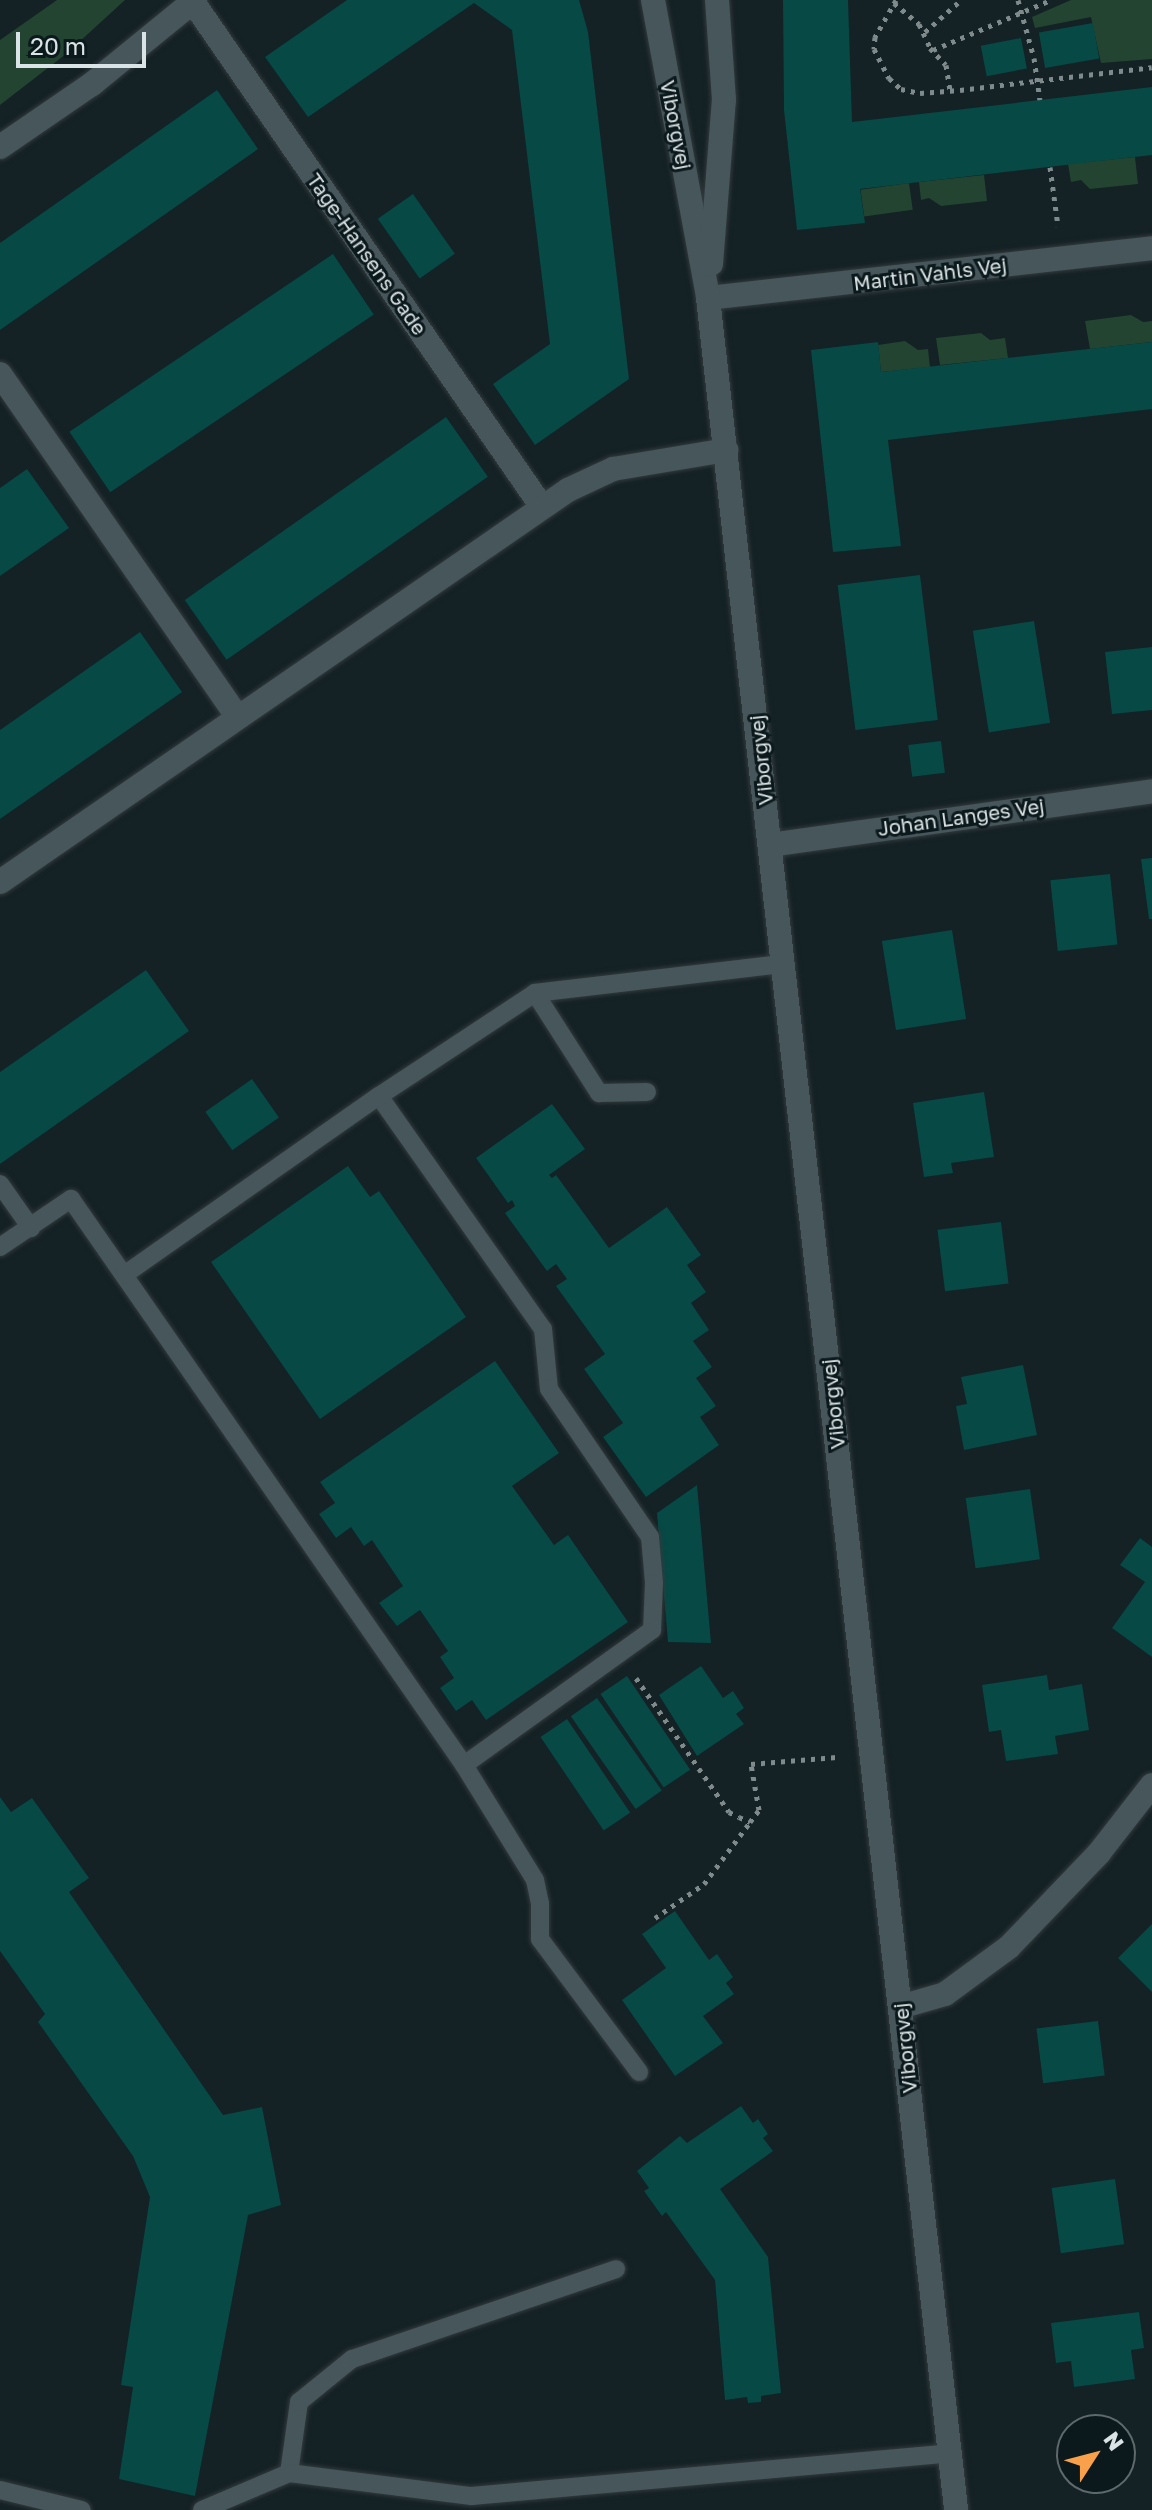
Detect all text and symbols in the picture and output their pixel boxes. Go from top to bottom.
scale bar [20,16,150,66]
text: 20 m [30,31,86,60]
street label: Viborgvej [656,78,696,172]
street label: Tage-Hansens Gade [302,169,432,339]
street label: Martin Vahls Vej [852,253,1008,295]
street label: Viborgvej [744,714,778,806]
street label: Johan Langes Vej [876,793,1046,841]
street label: Viborgvej [816,1358,850,1450]
street label: Viborgvej [888,2002,922,2094]
north arrow [1056,2414,1136,2494]
text: N [1098,2426,1130,2455]

